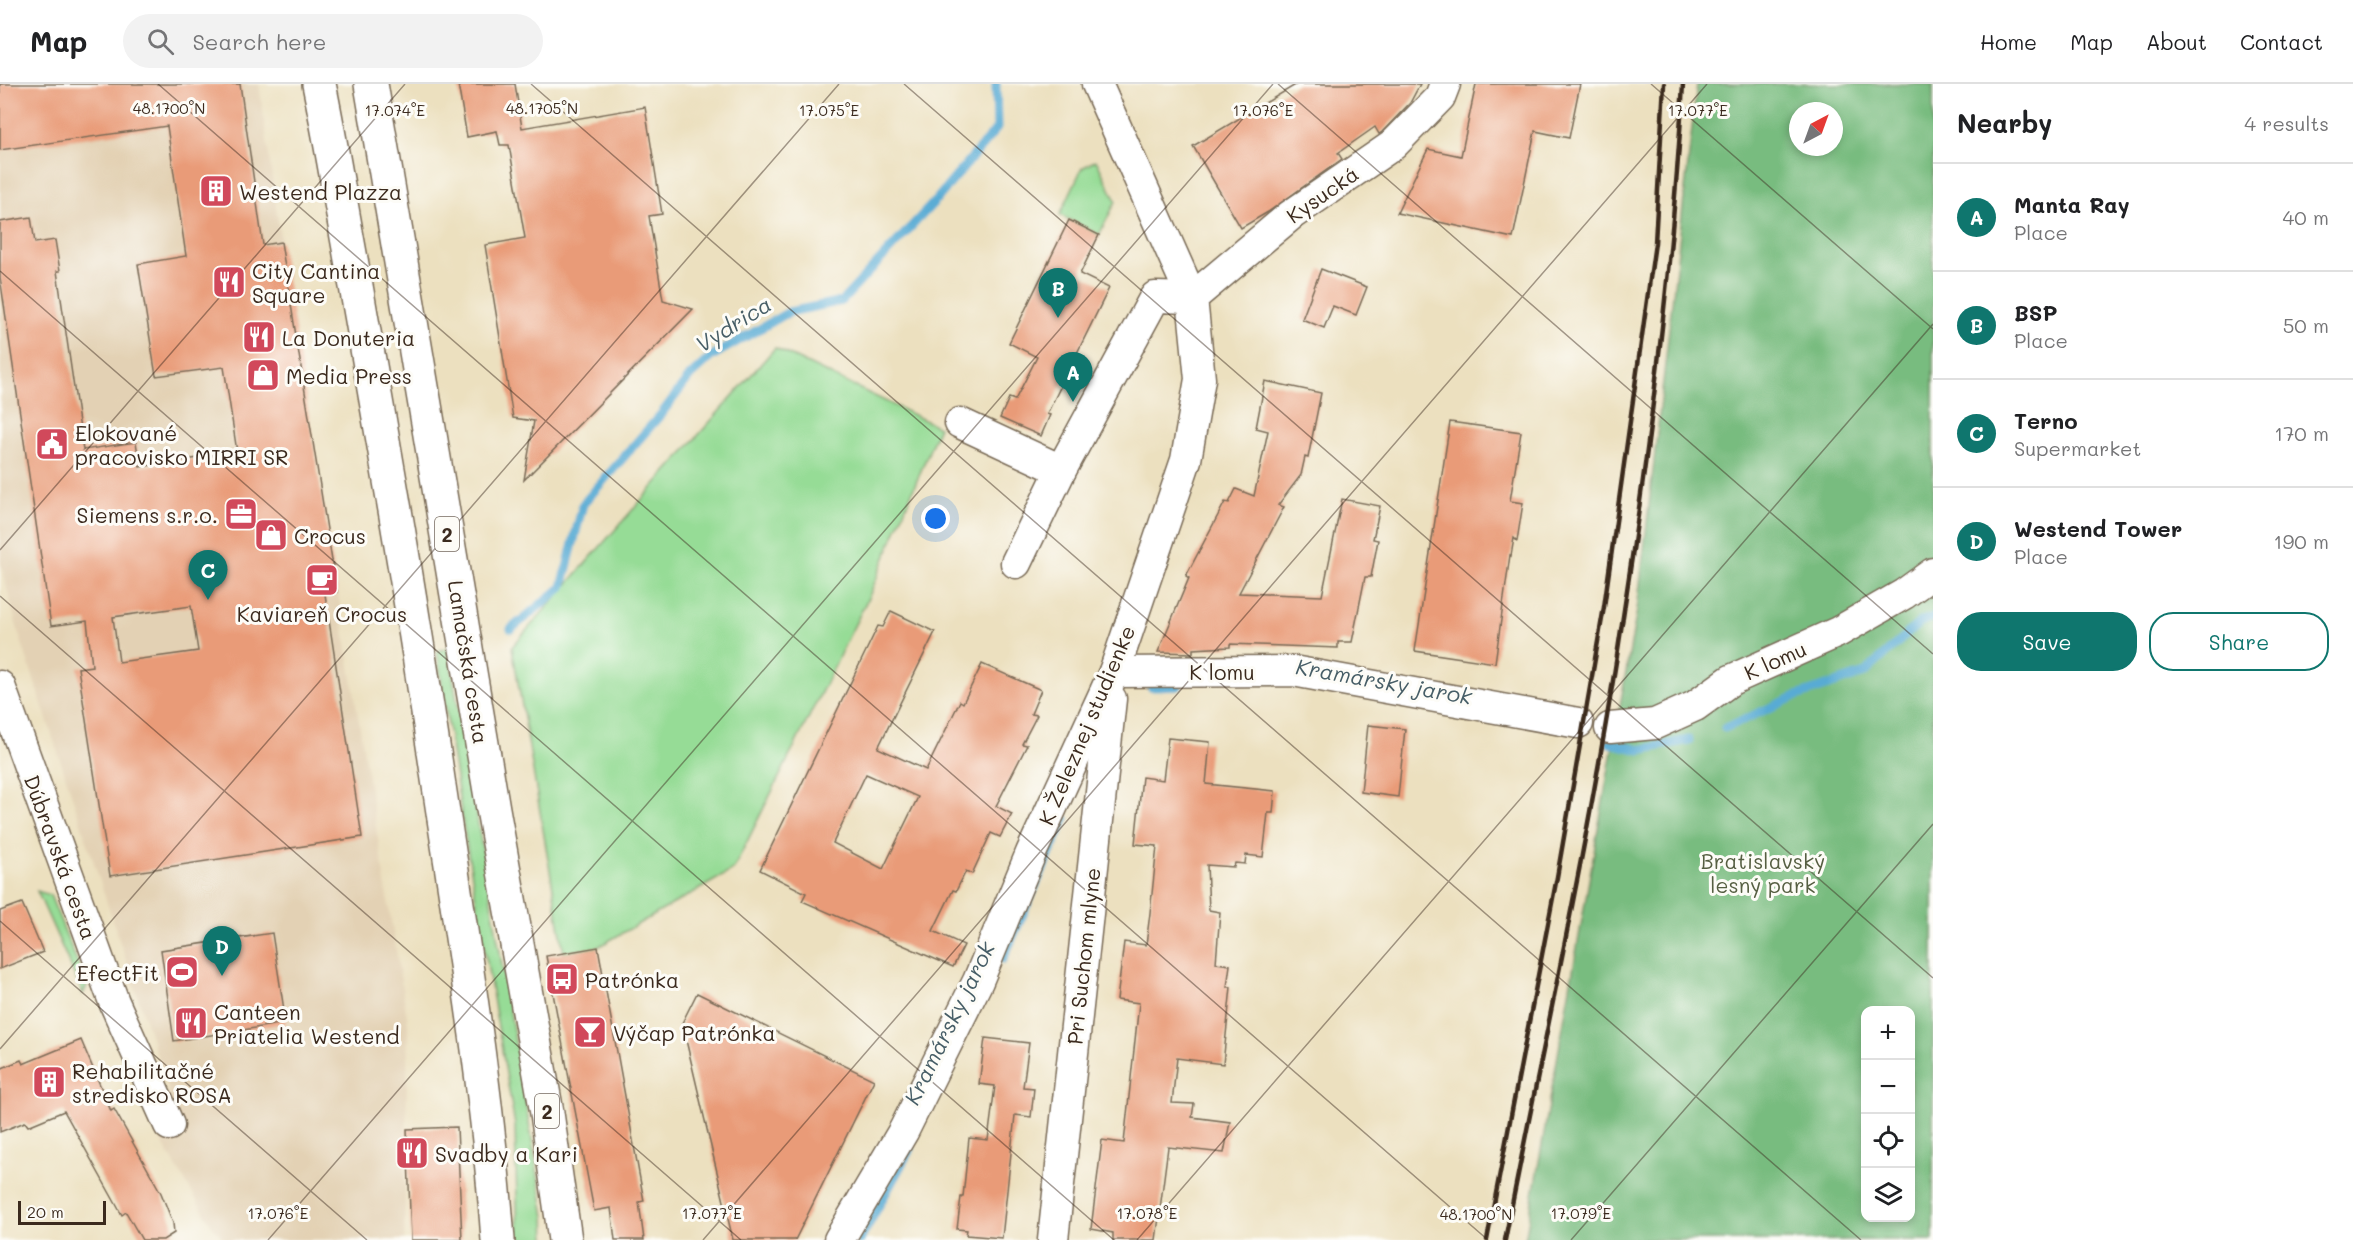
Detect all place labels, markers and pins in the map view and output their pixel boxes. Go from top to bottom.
building icon: Westend Plazza [198,173,234,209]
place label: Westend Plazza [239,178,402,205]
place label: City Cantina Square [252,257,380,308]
restaurant icon: City Cantina Square [211,264,247,300]
pin: B [1038,268,1078,318]
restaurant icon: La Donuteria [241,319,277,355]
place label: La Donuteria [282,324,415,351]
pin: A [1054,352,1092,402]
shop icon: Media Press [245,357,281,393]
place label: Media Press [286,362,412,389]
place label: Elokované pracovisko MIRRI SR [75,419,289,470]
public building icon: Elokované pracovisko MIRRI SR [34,426,70,462]
office icon: Siemens s.r.o. [223,496,259,532]
place label: Siemens s.r.o. [77,501,218,528]
shop icon: Crocus [253,517,289,553]
place label: Crocus [294,522,366,549]
pin: C [188,550,228,600]
cafe icon: Kaviareň Crocus [304,562,340,598]
place label: Kaviareň Crocus [237,600,407,627]
pin: D [202,926,242,976]
sports icon: EfectFit [164,954,200,990]
place label: EfectFit [77,959,159,986]
bus stop icon: Patrónka [544,961,580,997]
place label: Patrónka [585,966,679,993]
place label: Canteen Priatelia Westend [214,998,399,1049]
restaurant icon: Canteen Priatelia Westend [173,1005,209,1041]
bar icon: Výčap Patrónka [572,1014,608,1050]
place label: Výčap Patrónka [613,1019,776,1046]
place label: Rehabilitačné stredisko ROSA [72,1057,232,1108]
building icon: Rehabilitačné stredisko ROSA [31,1064,67,1100]
restaurant icon: Svadby a Kari [394,1135,430,1171]
place label: Svadby a Kari [435,1140,578,1167]

